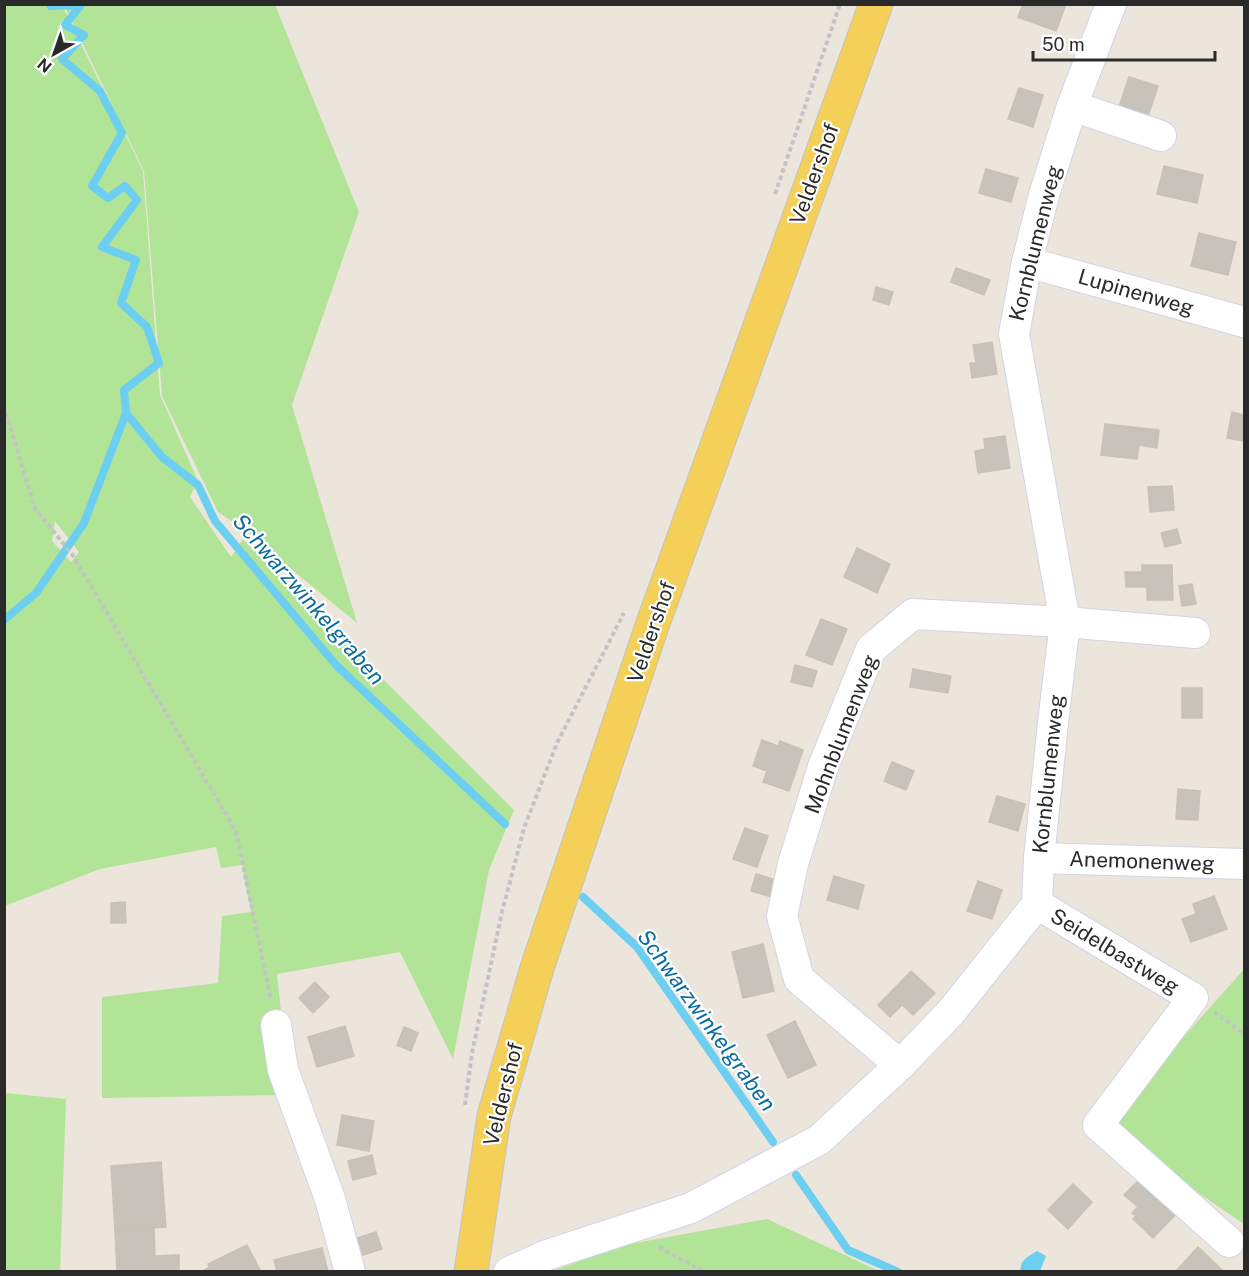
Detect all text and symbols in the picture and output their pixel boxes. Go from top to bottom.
north arrow [24,24,84,84]
scale bar [1033,24,1214,62]
text: 50 m [1042,34,1085,55]
text: N [34,54,56,76]
street label: Veldershof [784,120,844,228]
street label: Kornblumenweg [1004,162,1066,324]
street label: Lupinenweg [1075,264,1197,320]
water label: Schwarzwinkelgraben [228,508,390,690]
street label: Veldershof [622,578,680,686]
street label: Mohnblumenweg [799,651,883,817]
street label: Kornblumenweg [1027,693,1069,855]
street label: Anemonenweg [1069,846,1215,876]
street label: Seidelbastweg [1046,903,1184,999]
water label: Schwarzwinkelgraben [632,924,782,1116]
street label: Veldershof [478,1040,528,1148]

